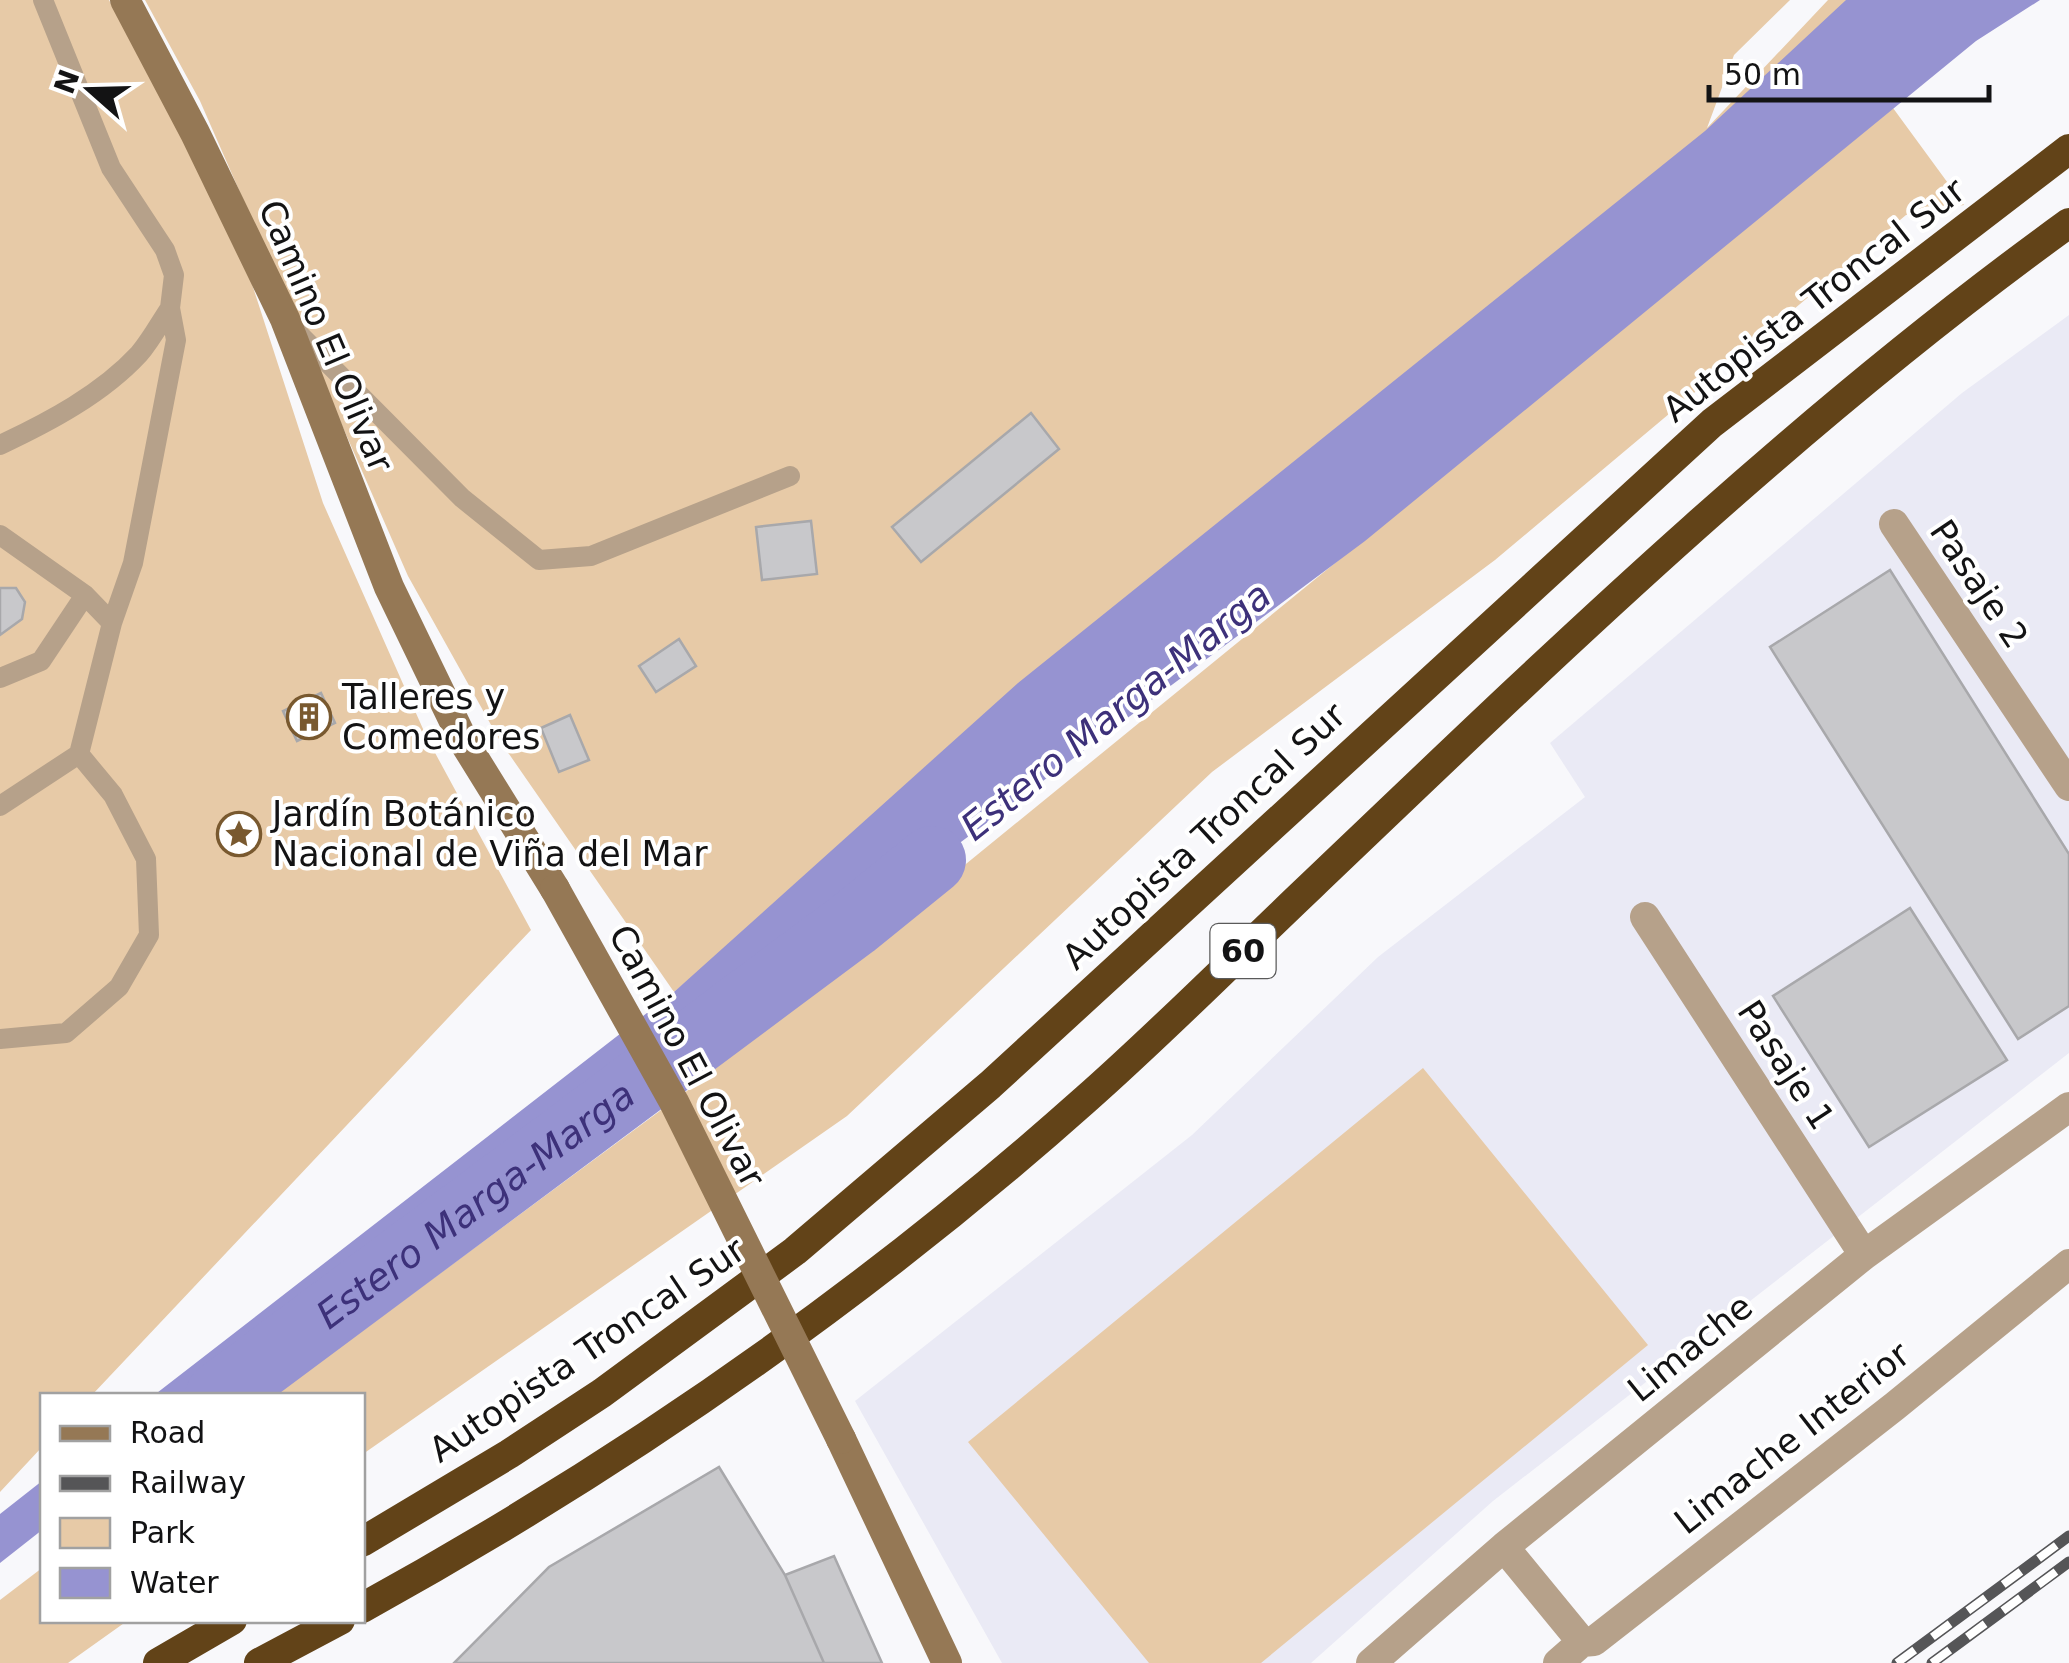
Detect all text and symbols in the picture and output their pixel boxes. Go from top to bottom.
north arrow [40,40,140,140]
scale bar [1709,40,1989,102]
text: 50 m [1724,57,1801,92]
text: N [47,65,86,98]
street label: Autopista Troncal Sur [1655,170,1973,430]
street label: Camino El Olivar [251,194,401,478]
street label: Pasaje 2 [1922,513,2036,655]
water label: Estero Marga-Marga [953,573,1279,849]
place label: Talleres y Comedores [341,677,541,757]
building icon: Talleres y Comedores [286,694,332,740]
street label: Autopista Troncal Sur [1054,694,1354,977]
place label: Jardín Botánico Nacional de Viña del Mar [270,794,708,874]
place icon: Jardín Botánico Nacional de Viña del Mar [216,811,262,857]
street label: Camino El Olivar [601,918,773,1194]
road number: 60 [1210,924,1276,978]
street label: Pasaje 1 [1730,993,1842,1137]
water label: Estero Marga-Marga [308,1072,643,1338]
street label: Autopista Troncal Sur [422,1229,753,1470]
street label: Limache [1620,1286,1760,1410]
street label: Limache Interior [1667,1334,1918,1542]
legend [40,1393,365,1623]
text: Road [130,1415,205,1450]
text: Railway [130,1465,246,1500]
text: Park [130,1515,195,1550]
text: Water [130,1565,219,1600]

